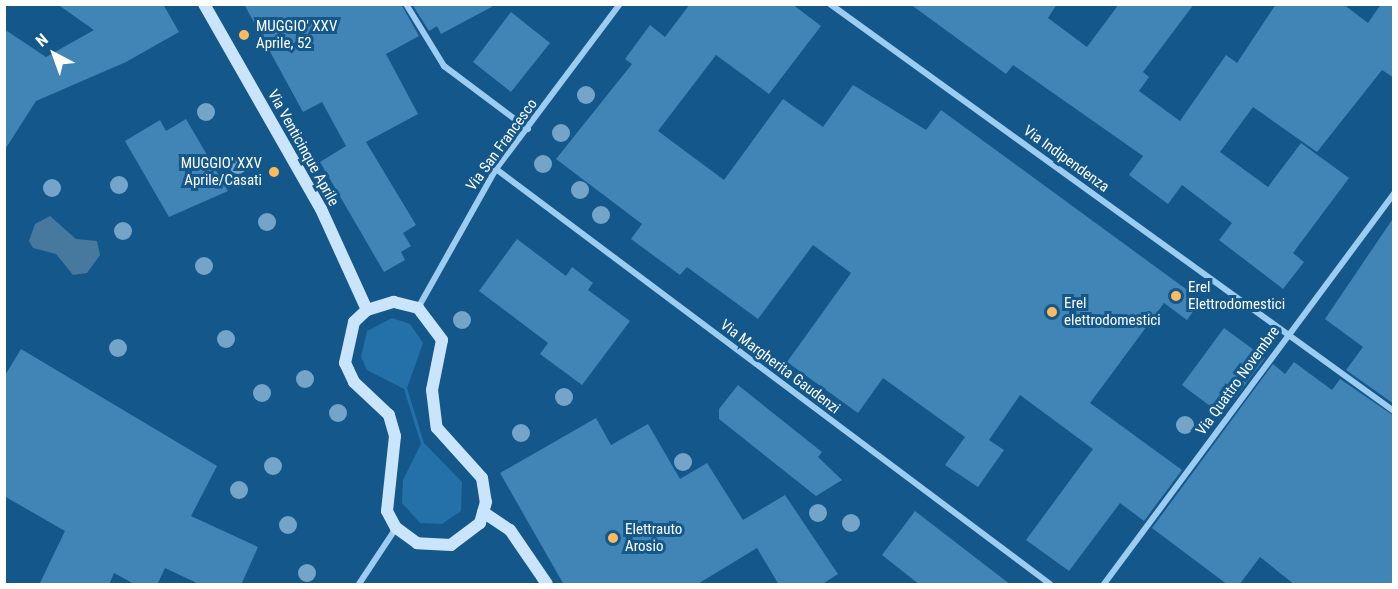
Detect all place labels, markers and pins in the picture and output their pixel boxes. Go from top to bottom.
place label: MUGGIO' XXV Aprile, 52 [256,17,337,52]
marker: MUGGIO' XXV Aprile, 52 [237,28,251,42]
place label: MUGGIO' XXV Aprile/Casati [181,154,262,189]
marker: MUGGIO' XXV Aprile/Casati [267,165,281,179]
place label: Erel Elettrodomestici [1188,278,1285,313]
marker: Erel Elettrodomestici [1169,289,1183,303]
place label: Erel elettrodomestici [1064,294,1161,329]
marker: Erel elettrodomestici [1045,305,1059,319]
place label: Elettrauto Arosio [625,520,682,555]
marker: Elettrauto Arosio [606,531,620,545]

